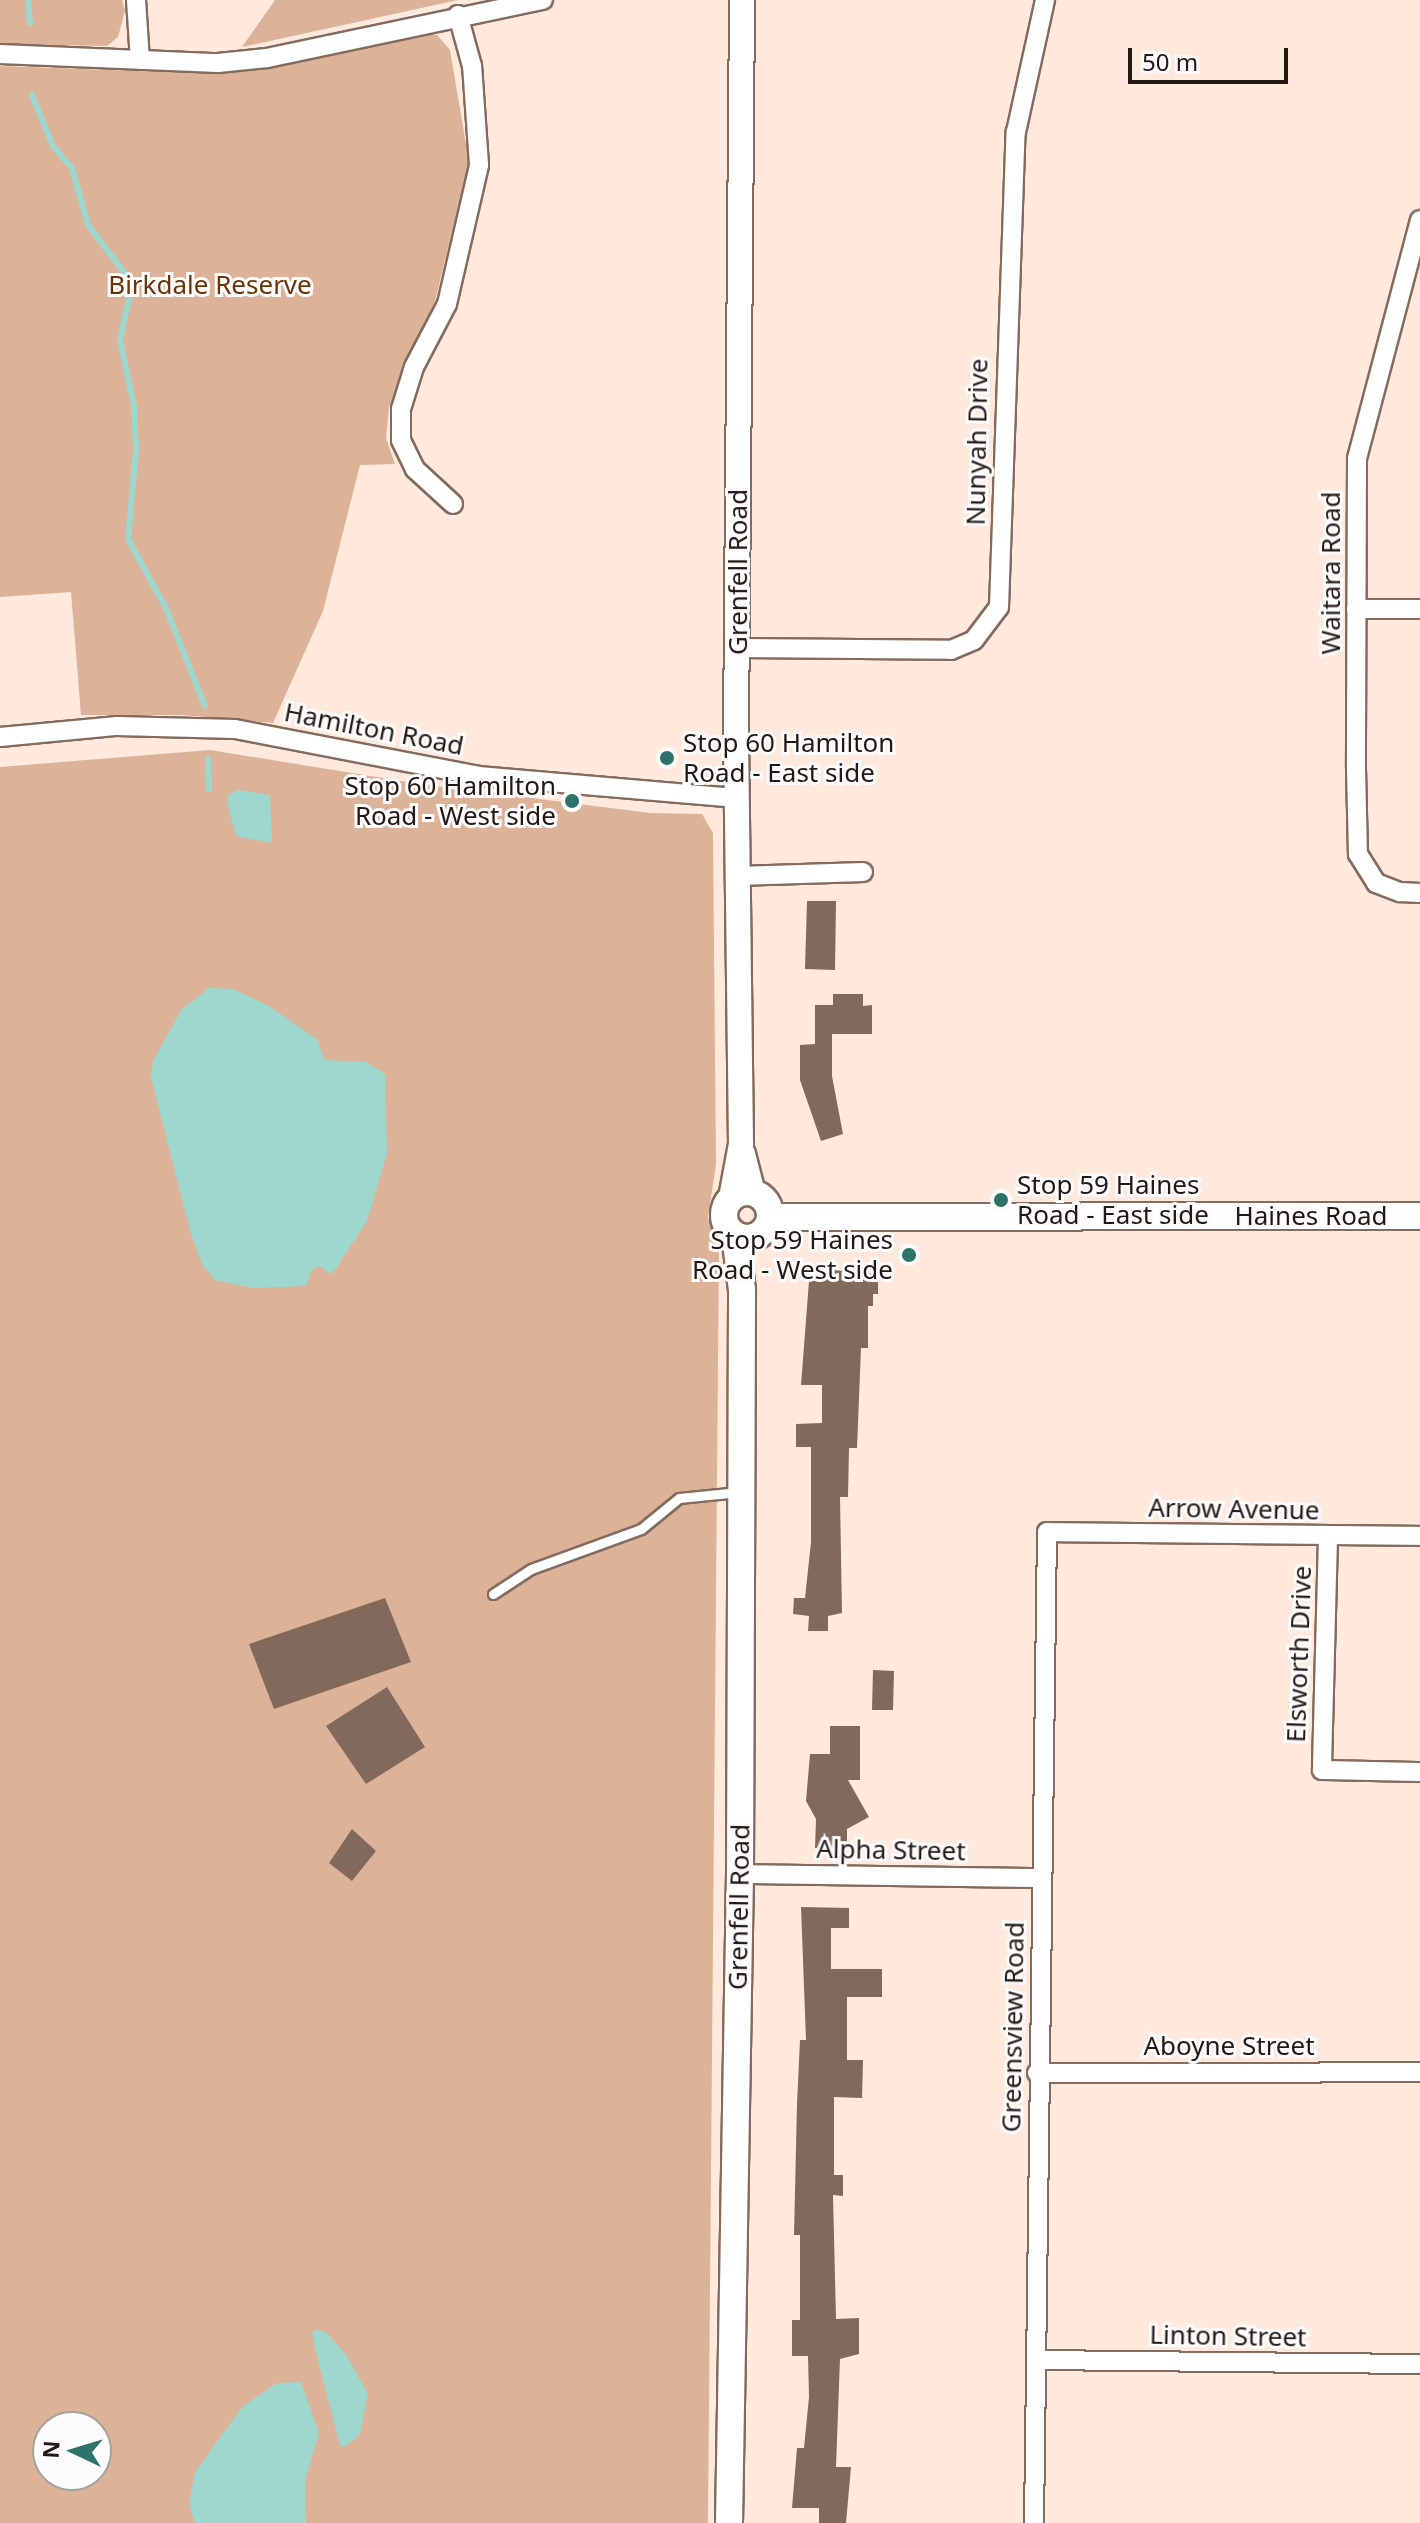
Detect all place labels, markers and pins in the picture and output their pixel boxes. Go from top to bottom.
place label: Stop 60 Hamilton Road - East side [683,727,894,788]
marker: Stop 60 Hamilton Road - East side [658,749,676,767]
place label: Stop 60 Hamilton Road - West side [345,770,556,832]
marker: Stop 60 Hamilton Road - West side [563,792,581,810]
place label: Stop 59 Haines Road - East side [1017,1169,1209,1230]
marker: Stop 59 Haines Road - East side [992,1191,1010,1209]
place label: Stop 59 Haines Road - West side [692,1224,893,1286]
marker: Stop 59 Haines Road - West side [900,1246,918,1264]

